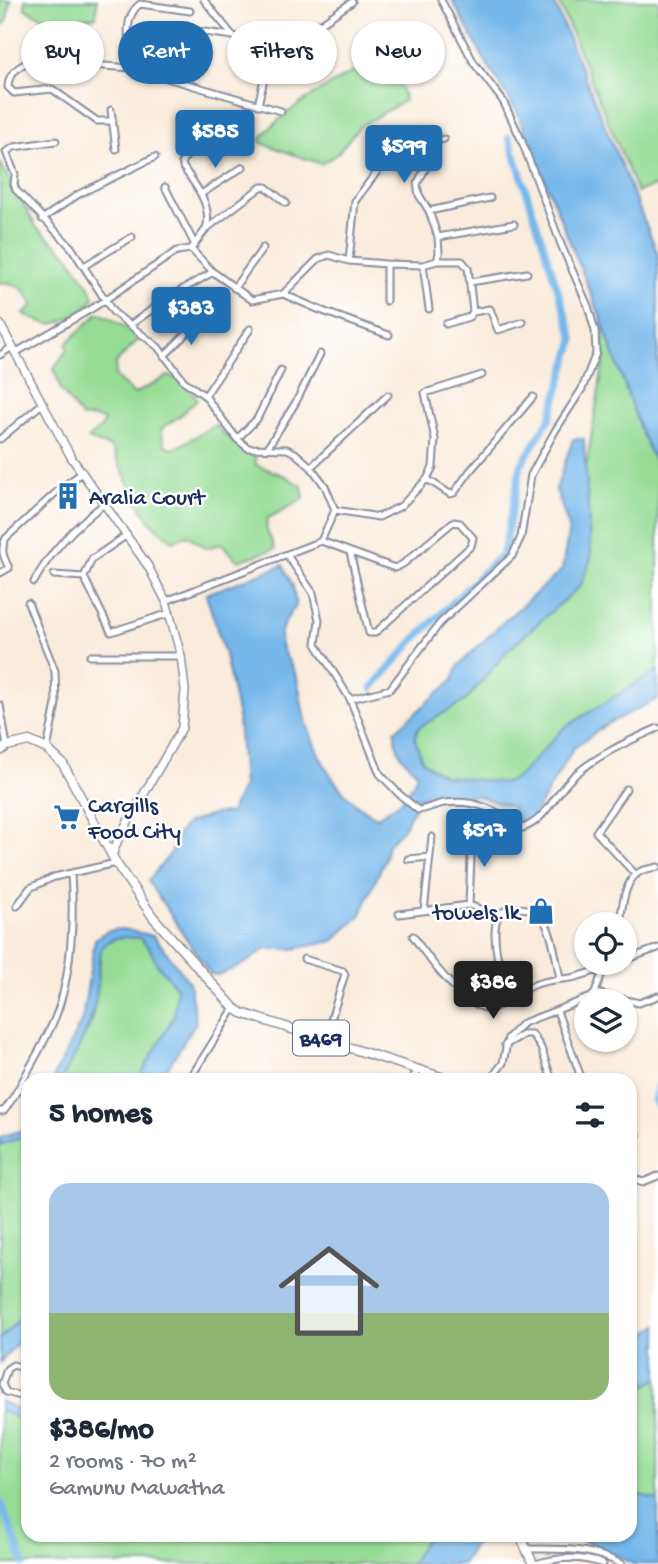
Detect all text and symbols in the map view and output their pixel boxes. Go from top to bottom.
chip: Buy [21,21,104,84]
chip: Rent [118,21,213,84]
chip: Filters [227,21,337,84]
chip: New [351,21,445,84]
pin: $585 [174,110,256,170]
text: $585 [191,119,239,146]
pin: $599 [363,125,445,185]
text: $599 [381,134,427,161]
pin: $383 [150,288,232,347]
text: $383 [168,296,214,323]
building icon: Aralia Court [53,481,83,511]
place label: Aralia Court [89,486,206,513]
place label: Cargills Food City [87,794,181,847]
supermarket icon: Cargills Food City [52,802,82,832]
pin: $517 [443,810,525,869]
text: $517 [462,818,506,845]
shop icon: towels.lk [526,896,556,926]
place label: towels.lk [431,901,523,928]
map controls [574,912,637,1052]
button: locate [574,912,637,975]
pin: $386 [452,962,534,1021]
text: $386 [470,970,516,997]
button: layers [574,989,637,1052]
road number: B469 [293,1020,349,1056]
icon: filters [571,1096,609,1134]
text: 5 homes [49,1098,151,1133]
icon: home [266,1228,392,1354]
text: $386/mo [49,1414,154,1449]
text: 2 rooms · 70 m² [49,1449,197,1476]
text: Gamunu Mawatha [49,1476,224,1503]

